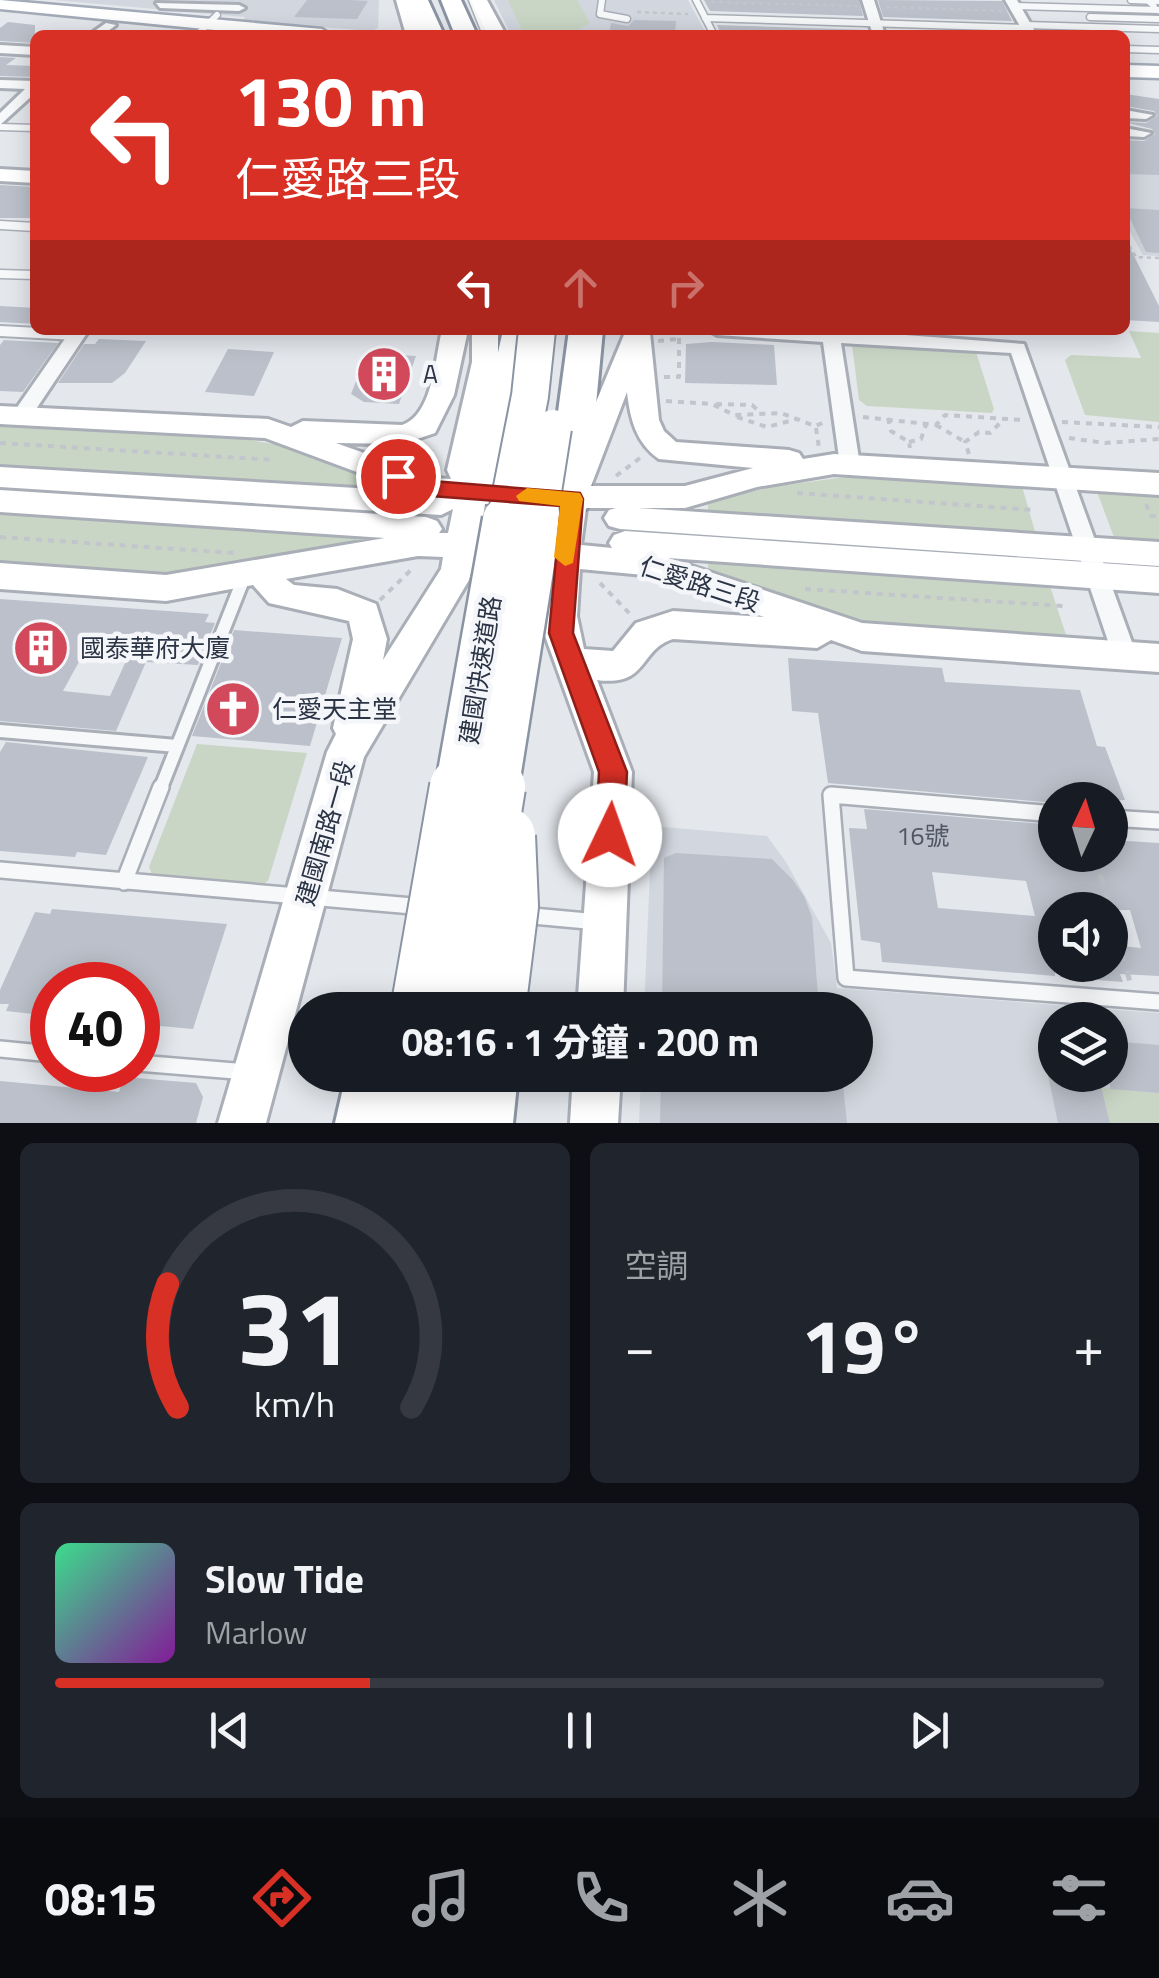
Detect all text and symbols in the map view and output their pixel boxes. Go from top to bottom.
text: 130 m [235,47,427,153]
icon: left [70,70,200,200]
text: 仁愛路三段 [235,144,460,212]
icon: left [448,260,503,315]
icon: ahead [553,260,608,315]
icon: right [658,260,713,315]
building icon: A [354,344,414,404]
place label: A [423,355,438,393]
pin [356,434,441,519]
icon: arrive [371,449,426,504]
street label: 仁愛路三段 [635,547,765,621]
street label: 建國快速道路 [450,593,510,747]
building icon: 國泰華府大廈 [11,618,71,678]
place label: 國泰華府大廈 [80,629,230,667]
church icon: 仁愛天主堂 [203,679,263,739]
place label: 仁愛天主堂 [272,690,397,728]
street label: 建國南路一段 [286,756,364,910]
north arrow [1038,782,1128,872]
map controls [1038,782,1128,1092]
position arrow [558,783,662,887]
house number: 16號 [896,817,950,855]
button: sound [1038,892,1128,982]
speed limit sign: 40 [30,962,160,1092]
button: layers [1038,1002,1128,1092]
text: 08:16 · 1 分鐘 · 200 m [402,1013,759,1071]
text: 空調 [625,1241,689,1289]
text: 31 [237,1247,353,1405]
text: 19° [801,1288,927,1402]
text: − [625,1304,655,1387]
text: + [1073,1304,1104,1387]
text: km/h [254,1376,335,1431]
text: Slow Tide [205,1550,364,1608]
text: Marlow [205,1608,308,1656]
icon: previous [202,1703,257,1758]
icon: pause [552,1703,607,1758]
icon: next [902,1703,957,1758]
icon: directions [247,1863,317,1933]
icon: music [406,1863,476,1933]
icon: phone [566,1863,636,1933]
icon: climate [725,1863,795,1933]
icon: car [885,1863,955,1933]
icon: filters [1044,1863,1114,1933]
text: 08:15 [45,1864,157,1932]

